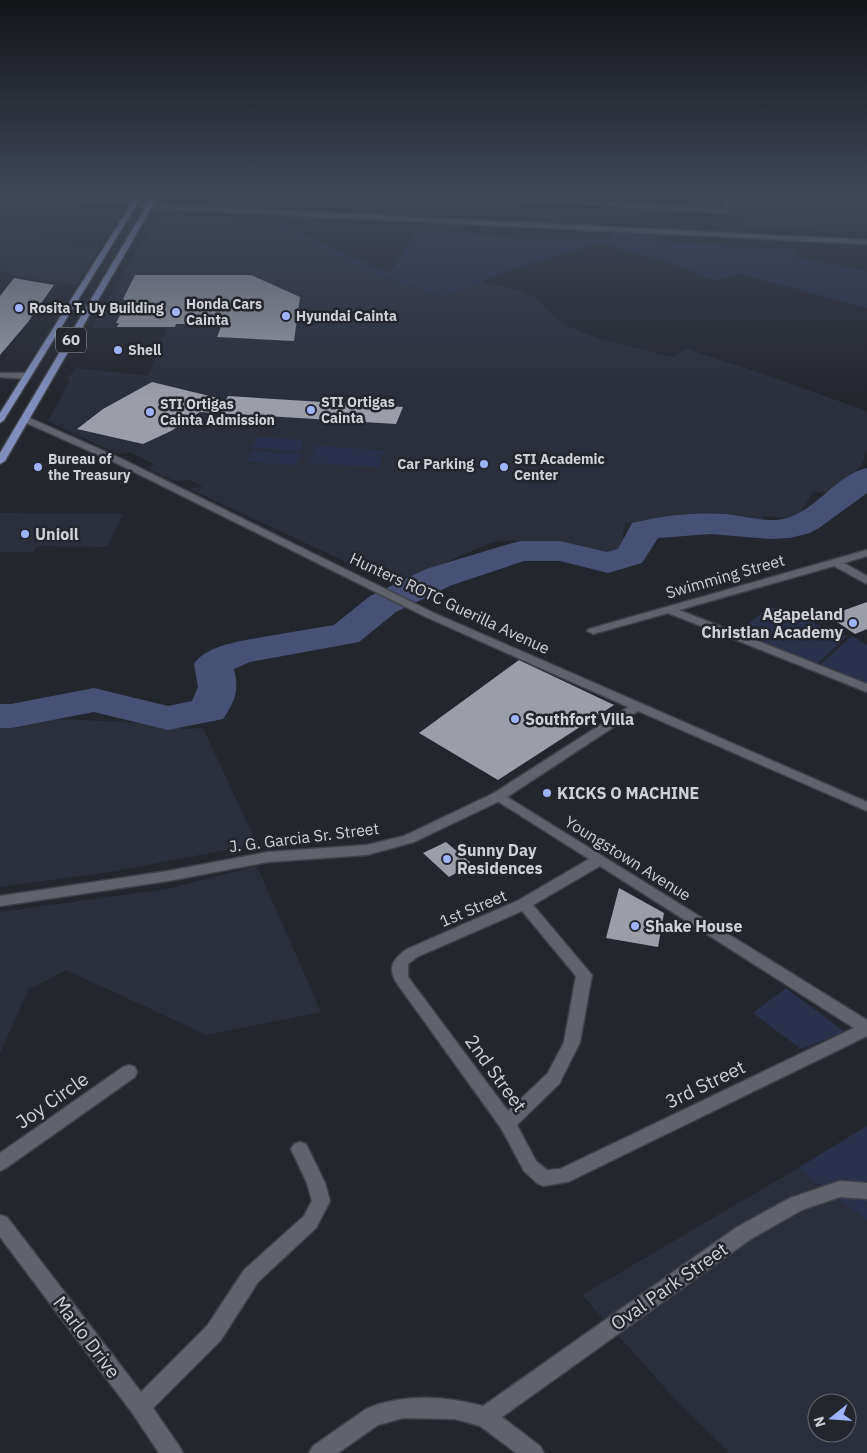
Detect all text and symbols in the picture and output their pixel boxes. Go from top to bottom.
place label: Honda Cars Cainta [186,295,262,329]
place label: Rosita T. Uy Building [29,299,164,317]
marker: Rosita T. Uy Building [13,302,25,314]
marker: Honda Cars Cainta [170,306,182,318]
place label: Hyundai Cainta [296,307,397,325]
marker: Hyundai Cainta [280,310,292,322]
road number: 60 [56,328,86,352]
place label: Shell [128,341,161,359]
marker: Shell [112,344,124,356]
place label: STI Ortigas Cainta [321,393,395,427]
place label: STI Ortigas Cainta Admission [160,395,275,429]
marker: STI Ortigas Cainta [305,404,317,416]
marker: STI Ortigas Cainta Admission [144,406,156,418]
place label: Bureau of the Treasury [48,450,131,484]
place label: STI Academic Center [514,450,605,484]
place label: Car Parking [397,455,474,473]
marker: Car Parking [478,458,490,470]
marker: Bureau of the Treasury [32,461,44,473]
marker: STI Academic Center [498,461,510,473]
place label: Unioil [35,524,79,544]
marker: Unioil [19,528,31,540]
street label: Hunters ROTC Guerilla Avenue [347,548,553,658]
street label: Swimming Street [663,549,787,603]
place label: Agapeland Christian Academy [701,604,843,642]
marker: Agapeland Christian Academy [847,617,859,629]
place label: Southfort Villa [525,709,634,729]
marker: Southfort Villa [509,713,521,725]
place label: KICKS O MACHINE [557,783,699,803]
marker: KICKS O MACHINE [541,787,553,799]
street label: Youngstown Avenue [561,811,695,905]
street label: J. G. Garcia Sr. Street [228,818,380,856]
place label: Sunny Day Residences [457,840,543,878]
marker: Sunny Day Residences [441,853,453,865]
street label: 1st Street [437,885,509,931]
place label: Shake House [645,916,742,936]
marker: Shake House [629,920,641,932]
street label: 2nd Street [460,1030,532,1116]
street label: 3rd Street [661,1054,749,1114]
street label: Joy Circle [11,1066,93,1134]
street label: Oval Park Street [606,1237,732,1335]
street label: Marlo Drive [48,1291,126,1383]
north arrow [807,1393,857,1443]
text: N [809,1414,830,1429]

